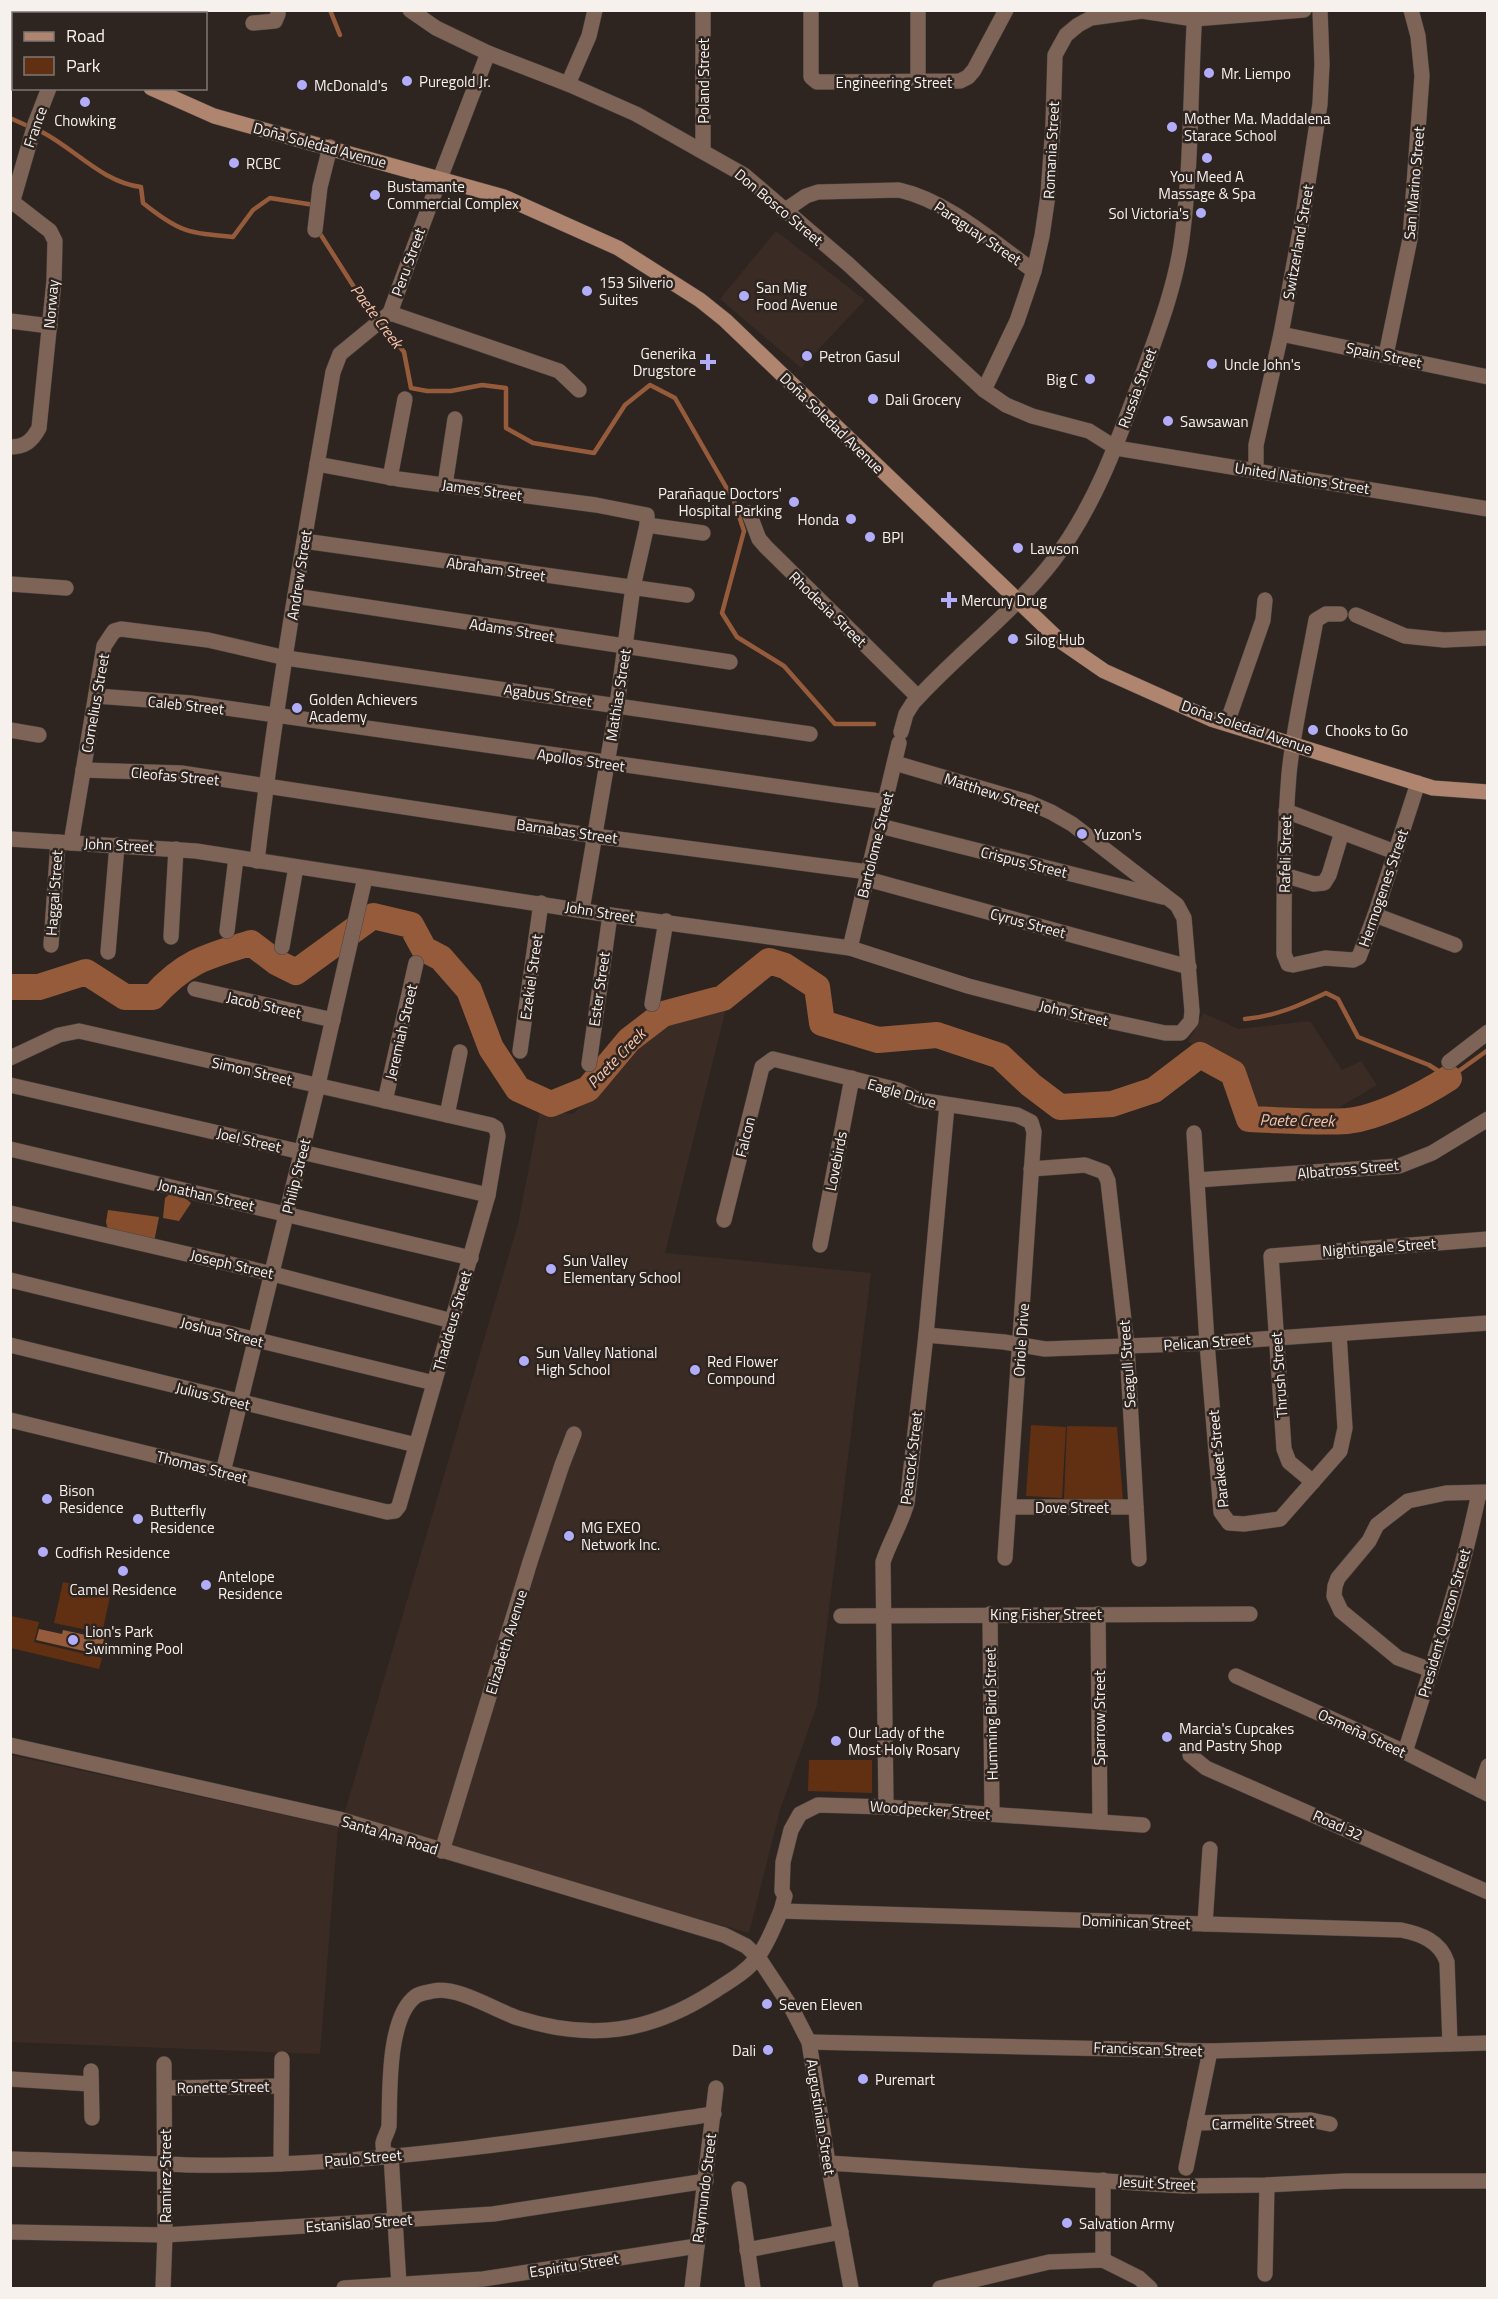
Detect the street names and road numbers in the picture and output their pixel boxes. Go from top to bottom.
street label: Poland Street [692,37,715,124]
street label: Engineering Street [836,71,953,94]
street label: Romania Street [1037,100,1065,199]
street label: France [17,103,53,151]
street label: Doña Soledad Avenue [251,116,389,174]
street label: San Marino Street [1398,125,1430,241]
street label: Don Bosco Street [730,163,829,251]
street label: Switzerland Street [1277,182,1320,301]
street label: Paraguay Street [930,195,1027,271]
street label: Peru Street [385,224,431,300]
street label: Norway [37,278,65,330]
street label: Spain Street [1344,336,1425,374]
street label: Russia Street [1112,344,1162,431]
street label: Doña Soledad Avenue [775,367,889,479]
street label: United Nations Street [1233,456,1372,500]
street label: James Street [440,473,524,507]
street label: Andrew Street [281,528,318,622]
street label: Abraham Street [445,551,548,587]
street label: Rhodesia Street [784,566,873,653]
street label: Adams Street [468,612,557,648]
street label: Mathias Street [599,646,637,743]
street label: Cornelius Street [75,651,115,754]
street label: Agabus Street [502,677,594,713]
street label: Caleb Street [147,690,226,721]
street label: Doña Soledad Avenue [1178,694,1316,760]
street label: Apollos Street [536,742,627,778]
street label: Cleofas Street [130,761,221,791]
street label: Matthew Street [941,767,1044,820]
street label: Bartolome Street [851,789,899,900]
street label: Barnabas Street [515,813,620,850]
street label: Rafeli Street [1273,814,1297,893]
street label: Hermogenes Street [1352,825,1414,950]
street label: John Street [83,832,155,858]
street label: Crispus Street [978,840,1070,884]
street label: Haggai Street [40,849,69,937]
street label: John Street [564,895,637,929]
street label: Cyrus Street [988,902,1069,944]
street label: Ezekiel Street [514,932,548,1021]
street label: Ester Street [582,949,616,1028]
street label: Jeremiah Street [379,981,423,1082]
street label: Jacob Street [224,985,304,1025]
street label: John Street [1037,994,1112,1032]
street label: Simon Street [210,1051,295,1092]
street label: Eagle Drive [865,1072,939,1114]
street label: Falcon [729,1114,761,1160]
street label: Joel Street [215,1121,284,1159]
street label: Lovebirds [819,1129,853,1193]
street label: Philip Street [276,1135,317,1216]
street label: Albatross Street [1296,1153,1401,1185]
street label: Jonathan Street [155,1173,257,1217]
street label: Nightingale Street [1321,1232,1437,1262]
street label: Joseph Street [188,1243,277,1285]
street label: Thaddeus Street [427,1267,478,1374]
street label: Oriole Drive [1007,1303,1035,1377]
street label: Joshua Street [178,1311,267,1354]
street label: Seagull Street [1112,1319,1142,1409]
street label: Pelican Street [1163,1327,1252,1357]
street label: Thrush Street [1264,1331,1293,1419]
street label: Julius Street [173,1376,253,1417]
street label: Parakeet Street [1201,1408,1235,1509]
street label: Peacock Street [894,1409,928,1506]
street label: Thomas Street [154,1445,251,1490]
street label: Dove Street [1035,1496,1110,1519]
street label: President Quezon Street [1412,1545,1476,1700]
street label: Elizabeth Avenue [479,1587,533,1697]
street label: King Fisher Street [990,1603,1103,1626]
street label: Humming Bird Street [978,1647,1004,1781]
street label: Sparrow Street [1088,1670,1111,1766]
street label: Osmeña Street [1314,1703,1410,1764]
street label: Woodpecker Street [869,1794,992,1826]
street label: Road 32 [1309,1804,1367,1846]
street label: Santa Ana Road [339,1809,441,1861]
street label: Dominican Street [1081,1909,1192,1935]
street label: Franciscan Street [1093,2036,1204,2062]
street label: Augustinian Street [800,2057,842,2177]
street label: Ronette Street [176,2075,270,2099]
street label: Carmelite Street [1212,2111,1315,2135]
street label: Ramirez Street [154,2128,177,2223]
street label: Raymundo Street [686,2131,722,2244]
street label: Paulo Street [323,2143,403,2173]
street label: Jesuit Street [1118,2169,1197,2197]
street label: Estanislao Street [305,2208,414,2238]
street label: Espiritu Street [528,2246,621,2283]

